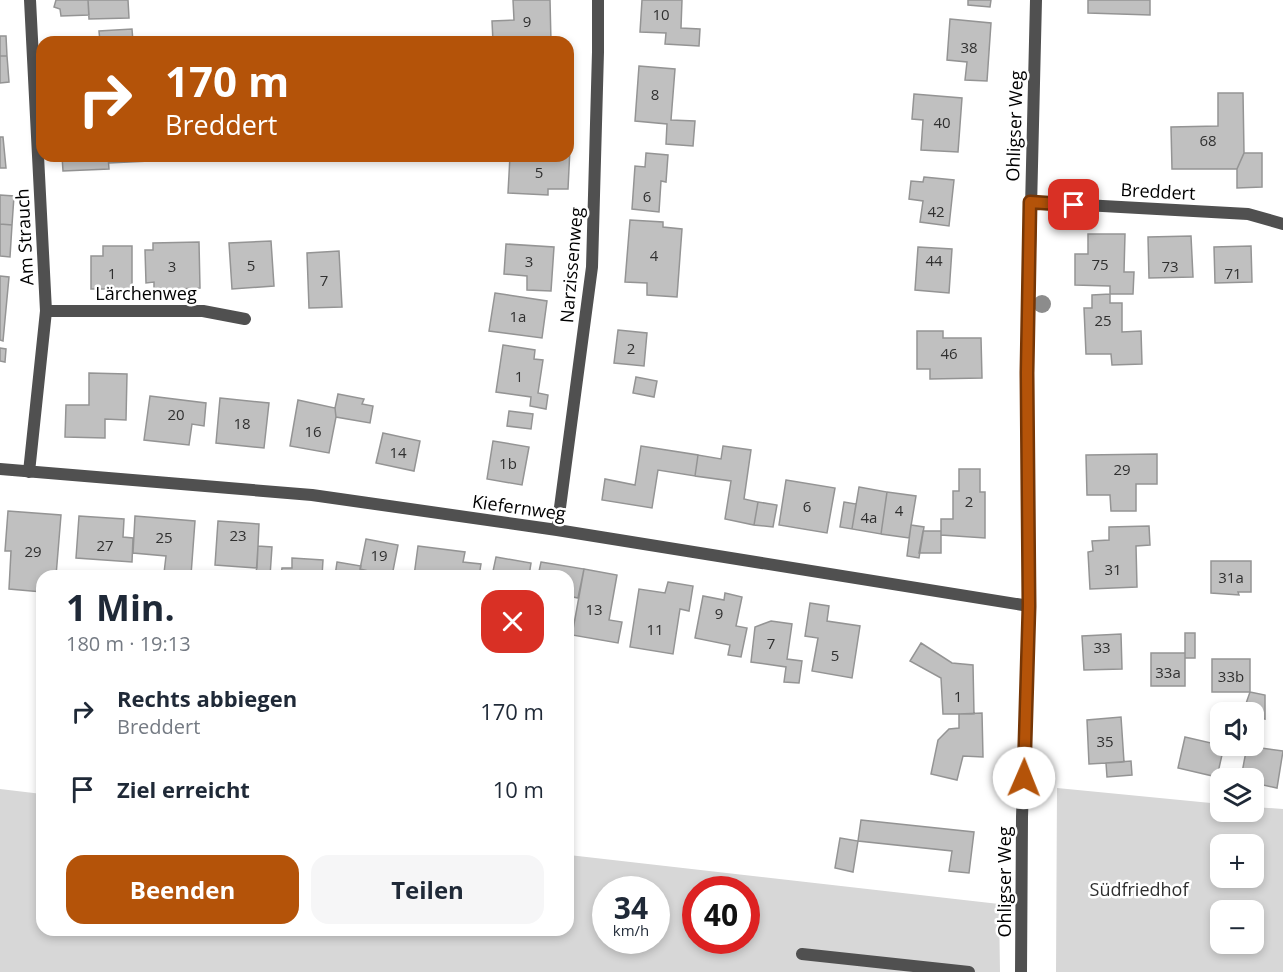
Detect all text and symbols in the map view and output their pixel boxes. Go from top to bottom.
house number: 10 [652,4,670,24]
house number: 9 [523,11,531,31]
house number: 38 [960,37,978,57]
text: 170 m [165,52,289,109]
icon: right [66,60,144,138]
street label: Ohligser Weg [1000,70,1028,182]
house number: 8 [651,84,659,104]
text: Breddert [165,106,278,143]
house number: 40 [933,112,951,132]
house number: 68 [1199,130,1217,150]
house number: 5 [535,162,543,182]
street label: Breddert [1120,177,1196,205]
pin [1048,179,1099,230]
house number: 6 [643,186,651,206]
street label: Am Strauch [9,188,39,286]
icon: arrive [1057,188,1090,221]
house number: 42 [927,201,945,221]
street label: Narzissenweg [554,206,588,324]
house number: 4 [650,245,659,265]
house number: 44 [925,250,943,270]
house number: 3 [525,251,533,271]
house number: 75 [1091,254,1109,274]
house number: 5 [247,255,255,275]
house number: 3 [168,256,176,276]
house number: 73 [1161,256,1179,276]
house number: 1 [108,263,116,283]
house number: 71 [1224,263,1242,283]
house number: 7 [320,270,328,290]
street label: Lärchenweg [95,281,197,305]
house number: 1a [510,306,526,326]
house number: 25 [1094,310,1112,330]
house number: 2 [627,338,635,358]
house number: 46 [940,343,958,363]
house number: 1 [515,366,523,386]
house number: 20 [167,404,185,424]
house number: 18 [233,413,251,433]
house number: 16 [304,421,322,441]
house number: 14 [389,442,407,462]
house number: 1b [499,453,517,473]
house number: 29 [1113,459,1131,479]
street label: Kiefernweg [471,489,567,525]
house number: 2 [965,491,973,511]
house number: 6 [803,496,811,516]
house number: 4 [895,500,904,520]
house number: 4a [861,507,877,527]
house number: 23 [229,525,247,545]
house number: 25 [155,527,173,547]
house number: 27 [96,535,114,555]
house number: 29 [24,541,42,561]
house number: 19 [370,545,388,565]
house number: 31 [1104,559,1122,579]
house number: 31a [1218,567,1244,587]
text: 1 Min. [66,583,175,632]
button: close [481,590,544,653]
house number: 13 [585,599,603,619]
house number: 9 [715,603,723,623]
house number: 11 [646,619,664,639]
text: 180 m · 19:13 [66,630,191,657]
house number: 7 [767,633,775,653]
house number: 33 [1093,637,1111,657]
house number: 5 [831,645,839,665]
house number: 33a [1155,662,1181,682]
house number: 33b [1218,666,1244,686]
text: Rechts abbiegen [117,683,297,713]
house number: 1 [954,686,962,706]
icon: right [66,695,99,728]
text: 170 m [480,696,544,726]
map controls [1210,702,1264,954]
button: sound [1210,702,1264,756]
text: Breddert [117,713,200,740]
house number: 35 [1096,731,1114,751]
position arrow [992,746,1056,810]
button: layers [1210,768,1264,822]
icon: arrive [66,773,99,806]
text: Ziel erreicht [117,774,250,804]
text: 10 m [493,774,544,804]
street label: Ohligser Weg [992,826,1016,938]
button: + [1210,834,1264,888]
button: Beenden [66,855,299,924]
button: Teilen [311,855,544,924]
speed limit sign: 40 [682,876,760,954]
park label: Südfriedhof [1090,877,1189,901]
text: 34 [614,887,648,928]
button: − [1210,900,1264,954]
text: km/h [613,920,649,940]

